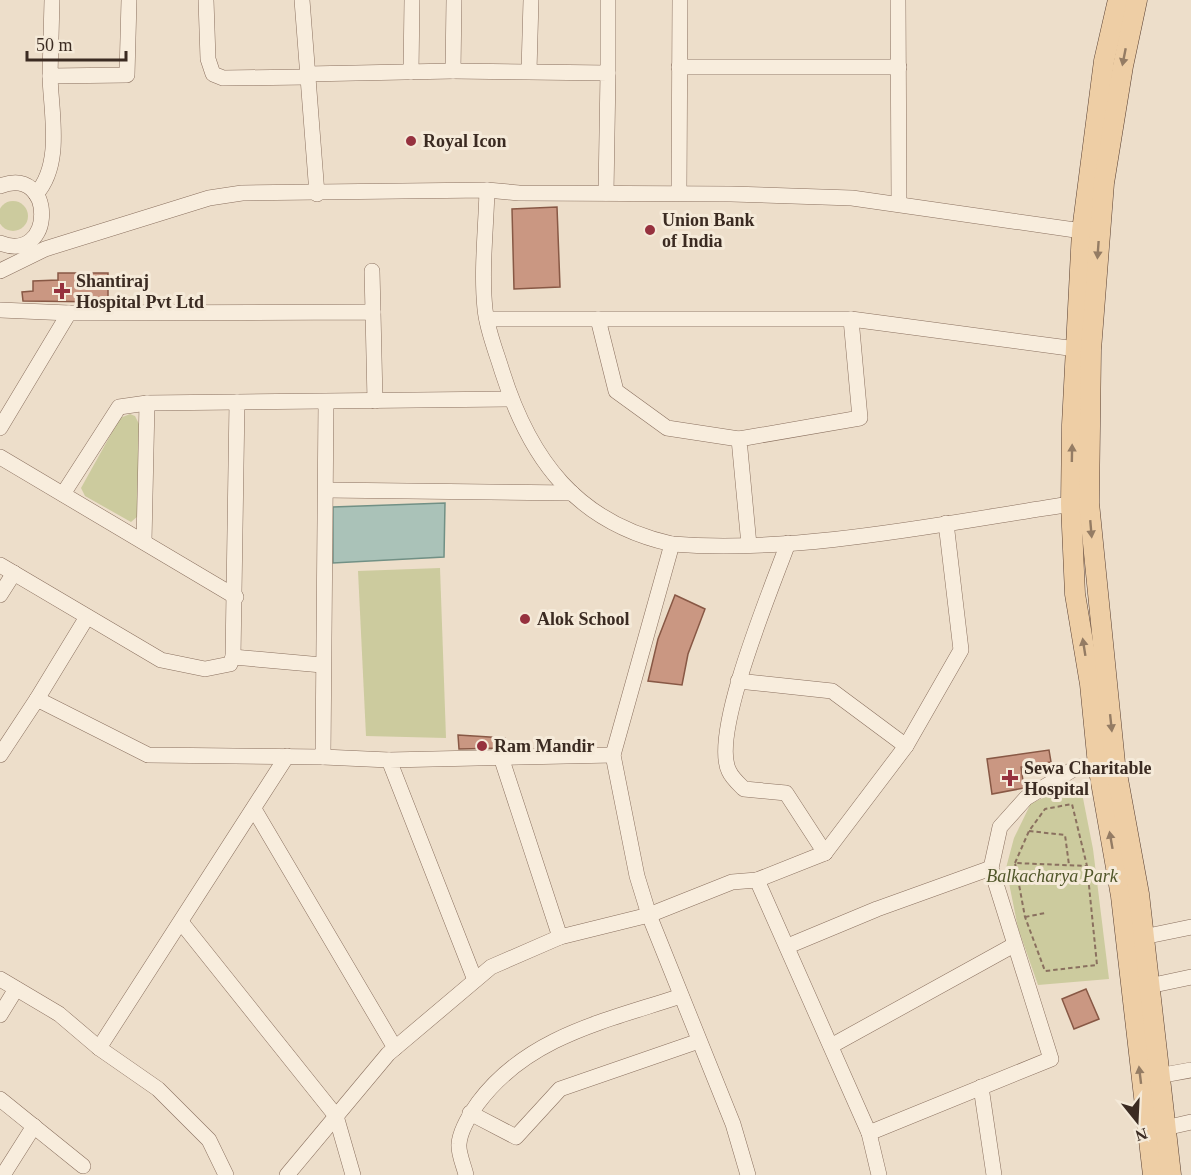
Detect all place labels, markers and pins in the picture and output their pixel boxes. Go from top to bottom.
place label: Royal Icon [423,131,507,151]
marker: Royal Icon [404,134,418,148]
place label: Union Bank of India [662,210,755,251]
marker: Union Bank of India [643,223,657,237]
place label: Shantiraj Hospital Pvt Ltd [76,271,204,312]
marker: Shantiraj Hospital Pvt Ltd [53,282,71,300]
place label: Alok School [537,609,630,629]
marker: Alok School [518,612,532,626]
place label: Ram Mandir [494,736,595,756]
marker: Ram Mandir [475,739,489,753]
place label: Sewa Charitable Hospital [1024,758,1152,799]
marker: Sewa Charitable Hospital [1001,769,1019,787]

